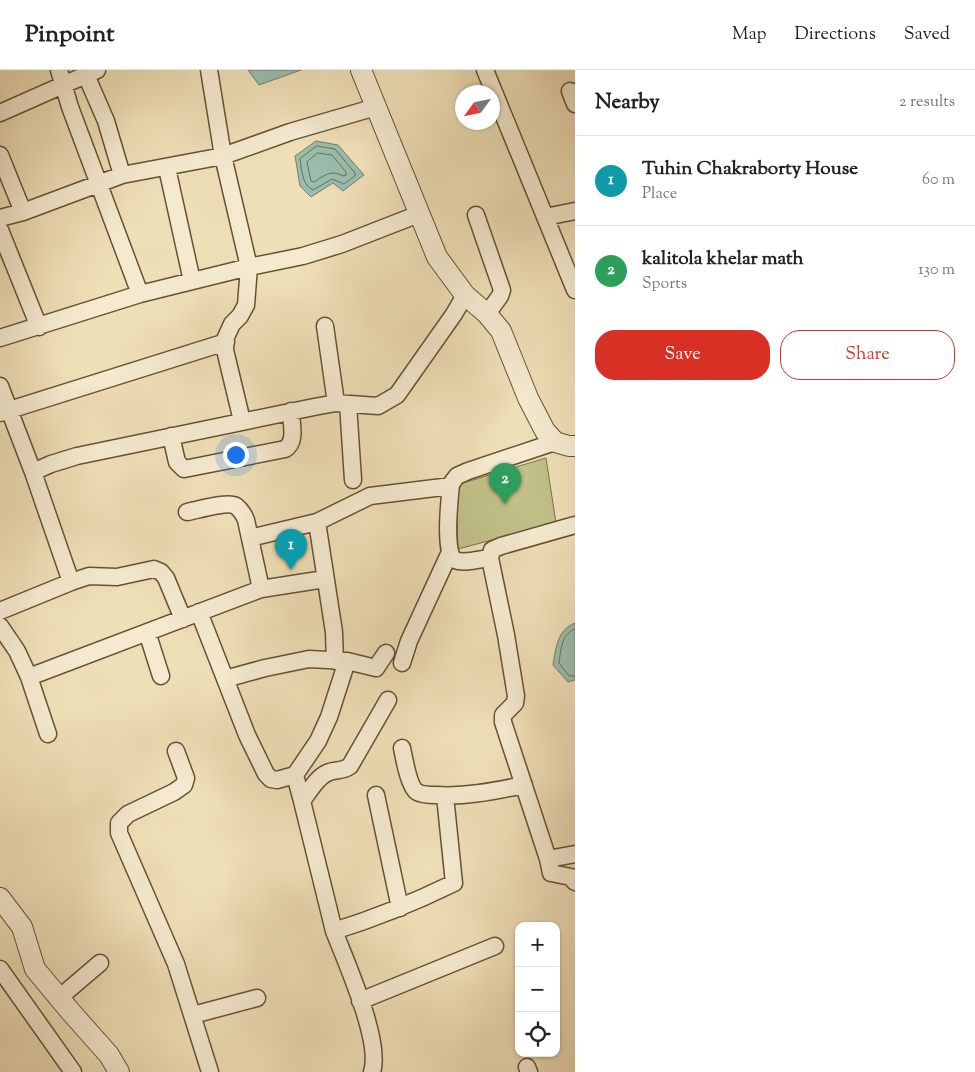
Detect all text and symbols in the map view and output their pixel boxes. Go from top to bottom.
text: Pinpoint [25,18,114,52]
text: Map [732,22,767,48]
text: Directions [795,22,876,48]
text: Saved [904,22,950,48]
north arrow [455,85,500,130]
text: Nearby [595,88,660,118]
text: 2 results [899,91,955,114]
text: Tuhin Chakraborty House [642,156,858,183]
text: 1 [608,169,614,192]
text: 60 m [922,169,955,192]
text: Place [642,183,677,206]
text: kalitola khelar math [642,246,804,273]
text: 2 [607,259,615,282]
text: 130 m [918,259,955,282]
text: Sports [642,273,687,296]
button: Save [595,330,770,380]
button: Share [780,330,955,380]
your location [223,442,249,468]
pin: 2 [489,463,521,504]
pin: 1 [275,529,307,570]
map controls [515,922,560,1057]
button: + [515,922,560,967]
button: − [515,967,560,1012]
button: locate [515,1012,560,1057]

